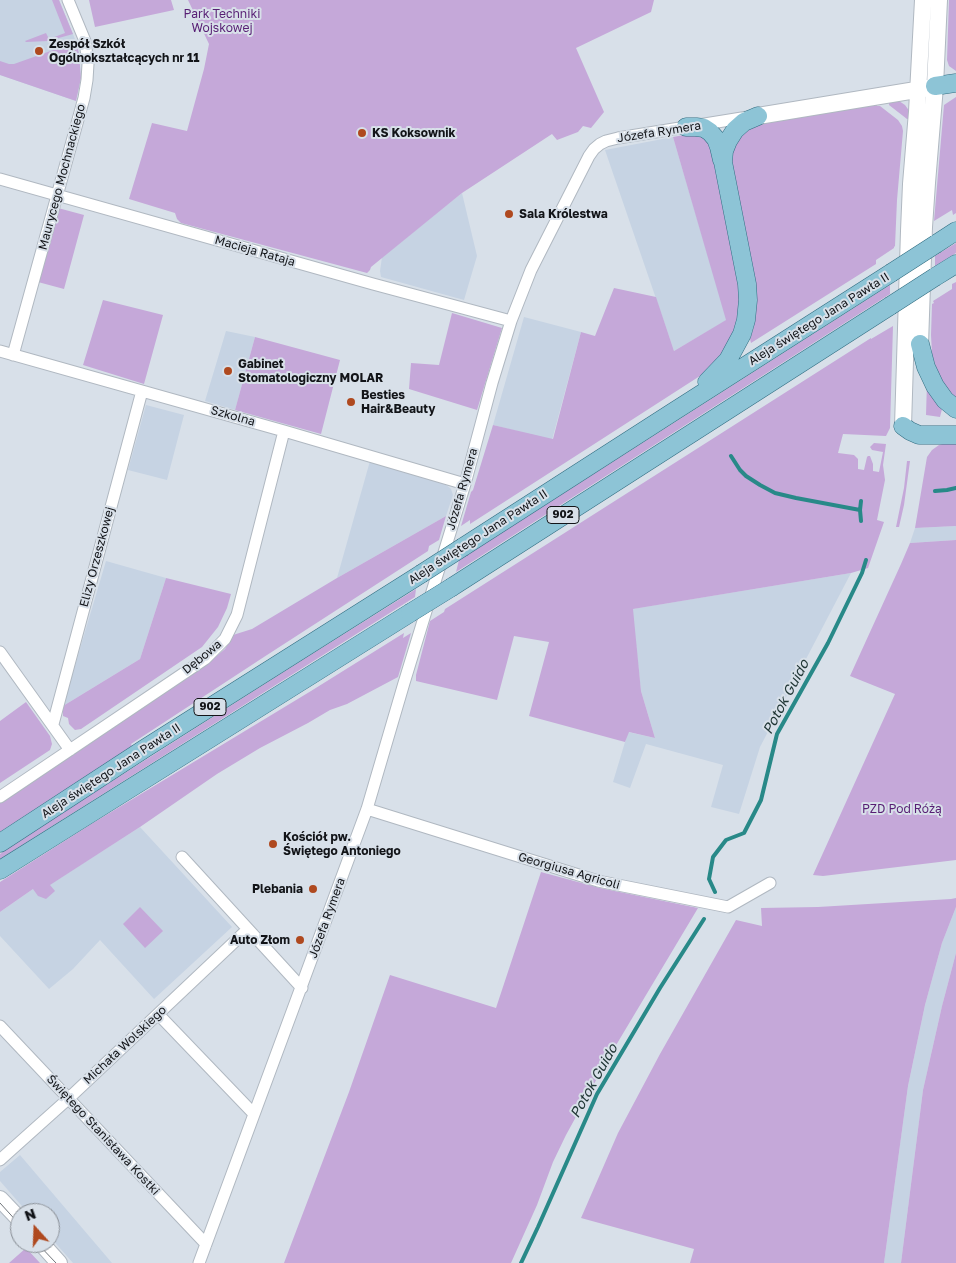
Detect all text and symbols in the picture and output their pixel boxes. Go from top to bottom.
park label: Park Techniki Wojskowej [184,7,260,35]
place label: Zespół Szkół Ogólnokształcących nr 11 [49,37,199,65]
marker: Zespół Szkół Ogólnokształcących nr 11 [33,45,45,57]
street label: Maurycego Mochnackiego [36,102,88,252]
street label: Józefa Rymera [616,118,702,146]
place label: KS Koksownik [372,126,455,140]
marker: KS Koksownik [356,127,368,139]
place label: Sala Królestwa [519,207,608,221]
marker: Sala Królestwa [503,208,515,220]
street label: Macieja Rataja [213,233,297,269]
street label: Aleja świętego Jana Pawła II [746,270,892,368]
place label: Gabinet Stomatologiczny MOLAR [238,357,383,385]
marker: Gabinet Stomatologiczny MOLAR [222,365,234,377]
place label: Besties Hair&Beauty [361,388,435,416]
marker: Besties Hair&Beauty [345,396,357,408]
street label: Szkolna [209,403,257,429]
street label: Józefa Rymera [443,446,481,532]
street label: Aleja świętego Jana Pawła II [406,487,550,587]
street label: Elizy Orzeszkowej [77,505,117,609]
road number: 902 [547,506,579,524]
street label: Dębowa [180,637,224,677]
water label: Potok Guido [759,657,813,737]
road number: 902 [194,699,226,716]
street label: Aleja świętego Jana Pawła II [39,721,183,821]
park label: PZD Pod Różą [862,802,942,816]
place label: Kościół pw. Świętego Antoniego [283,830,401,858]
marker: Kościół pw. Świętego Antoniego [267,838,279,850]
street label: Georgiusa Agricoli [516,850,622,892]
street label: Józefa Rymera [306,876,348,960]
place label: Plebania [252,882,303,896]
marker: Plebania [307,883,319,895]
place label: Auto Złom [230,933,290,947]
marker: Auto Złom [294,934,306,946]
street label: Michała Wolskiego [81,1003,169,1087]
water label: Potok Guido [567,1041,621,1121]
street label: Świętego Stanisława Kostki [43,1072,163,1198]
north arrow [10,1203,60,1253]
text: N [22,1205,38,1224]

